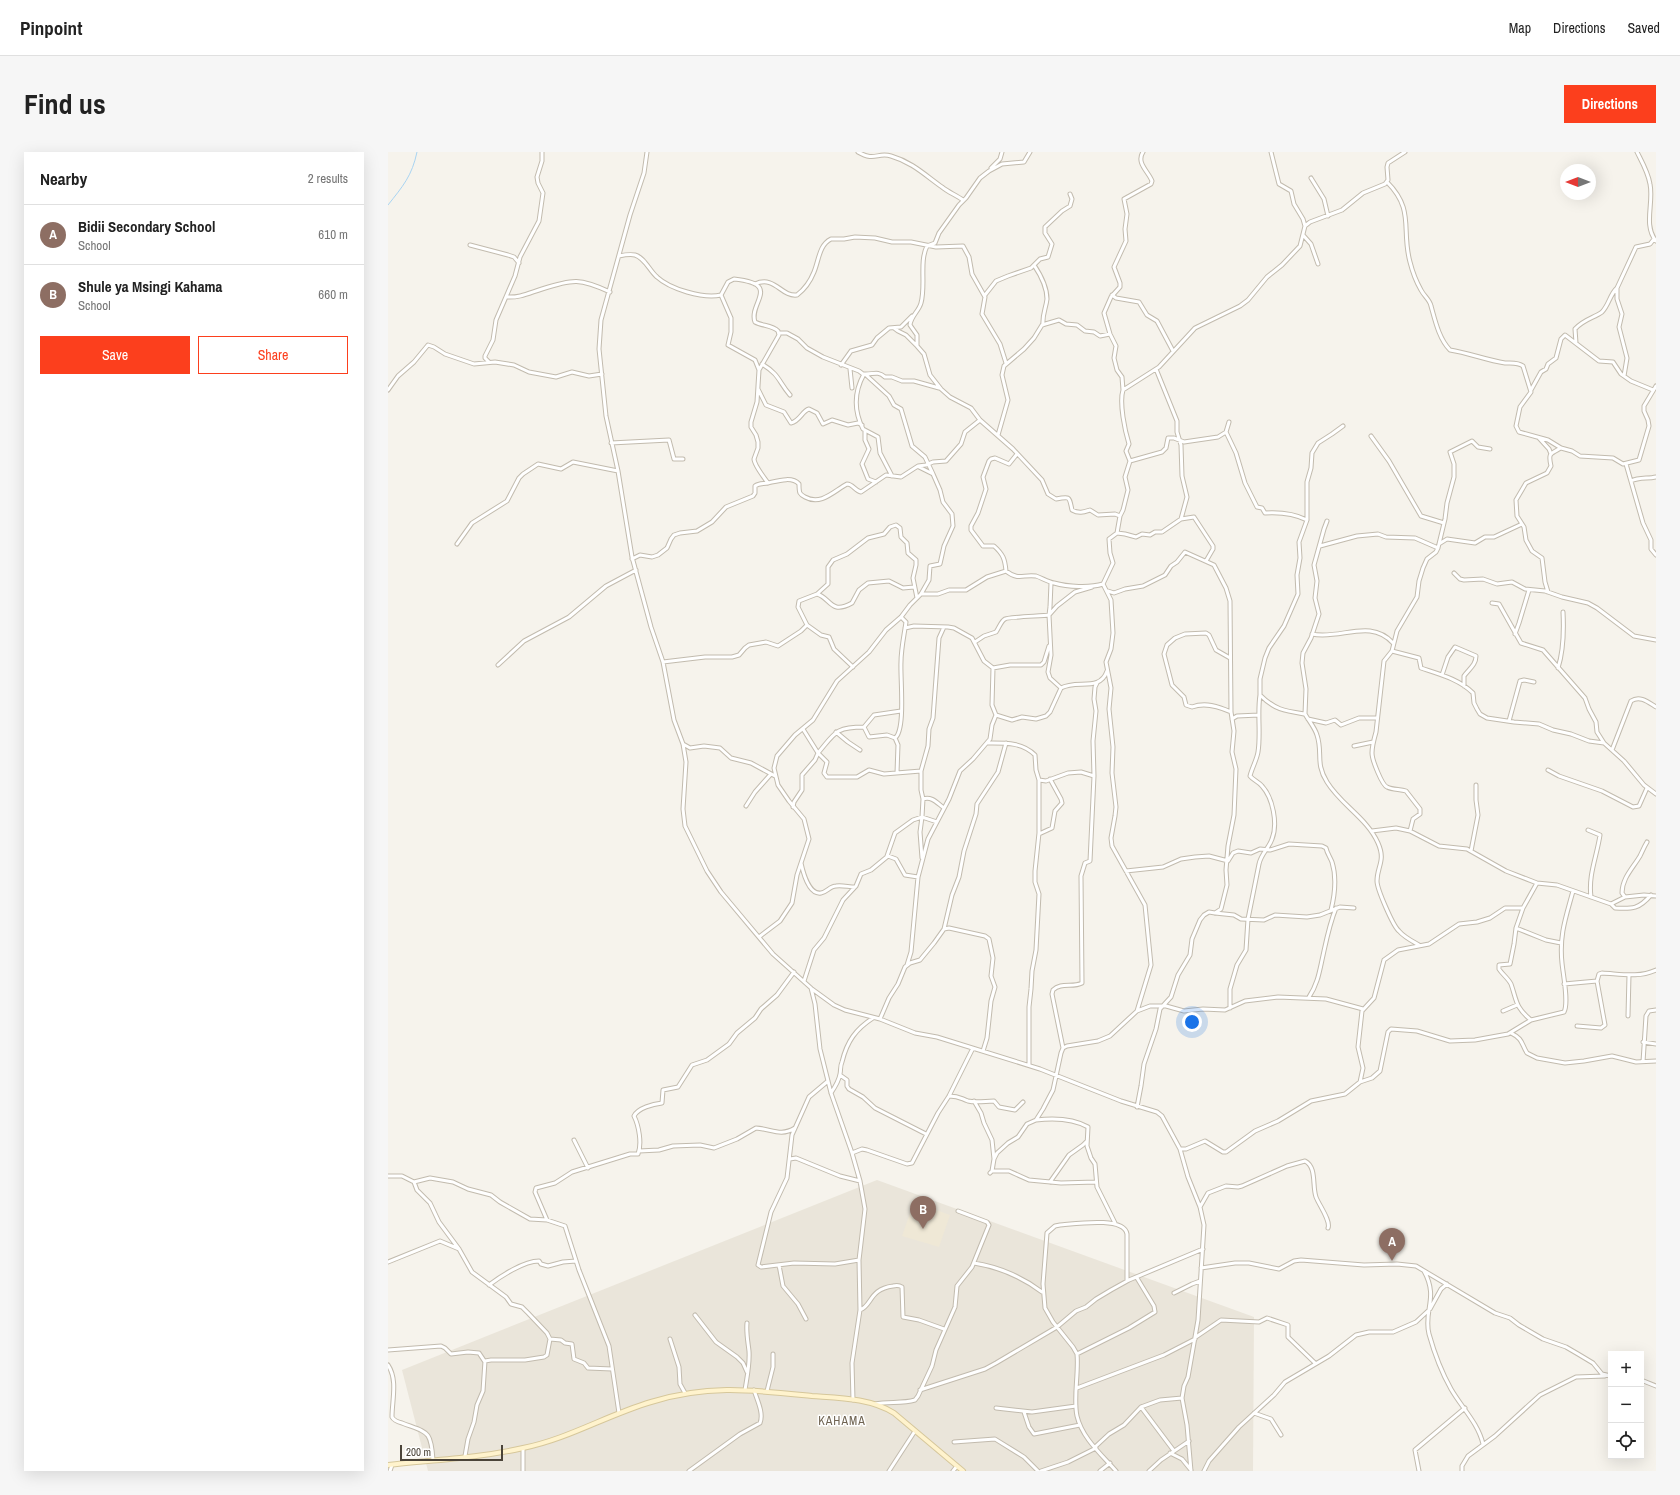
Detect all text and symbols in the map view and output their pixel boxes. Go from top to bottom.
text: Pinpoint [20,15,82,41]
text: Map [1509,19,1531,37]
text: Directions [1553,19,1605,37]
text: Saved [1627,19,1660,37]
text: Find us [24,85,106,123]
button: Directions [1564,85,1656,123]
north arrow [1560,164,1596,200]
text: Nearby [40,167,87,190]
text: 2 results [308,170,348,187]
text: Bidii Secondary School [78,216,215,237]
text: A [49,226,57,243]
text: 610 m [318,226,348,243]
text: School [78,237,111,254]
text: Shule ya Msingi Kahama [78,276,222,297]
text: B [49,286,57,303]
text: 660 m [318,286,348,303]
text: School [78,297,111,314]
button: Save [40,336,190,374]
button: Share [198,336,348,374]
your location [1182,1012,1202,1032]
pin: B [910,1196,936,1229]
pin: A [1379,1228,1405,1261]
map controls [1608,1351,1644,1459]
button: + [1608,1351,1644,1387]
button: − [1608,1387,1644,1423]
district label: KAHAMA [818,1413,866,1429]
button: locate [1608,1423,1644,1459]
scale bar [400,1443,503,1462]
text: 200 m [406,1445,431,1459]

